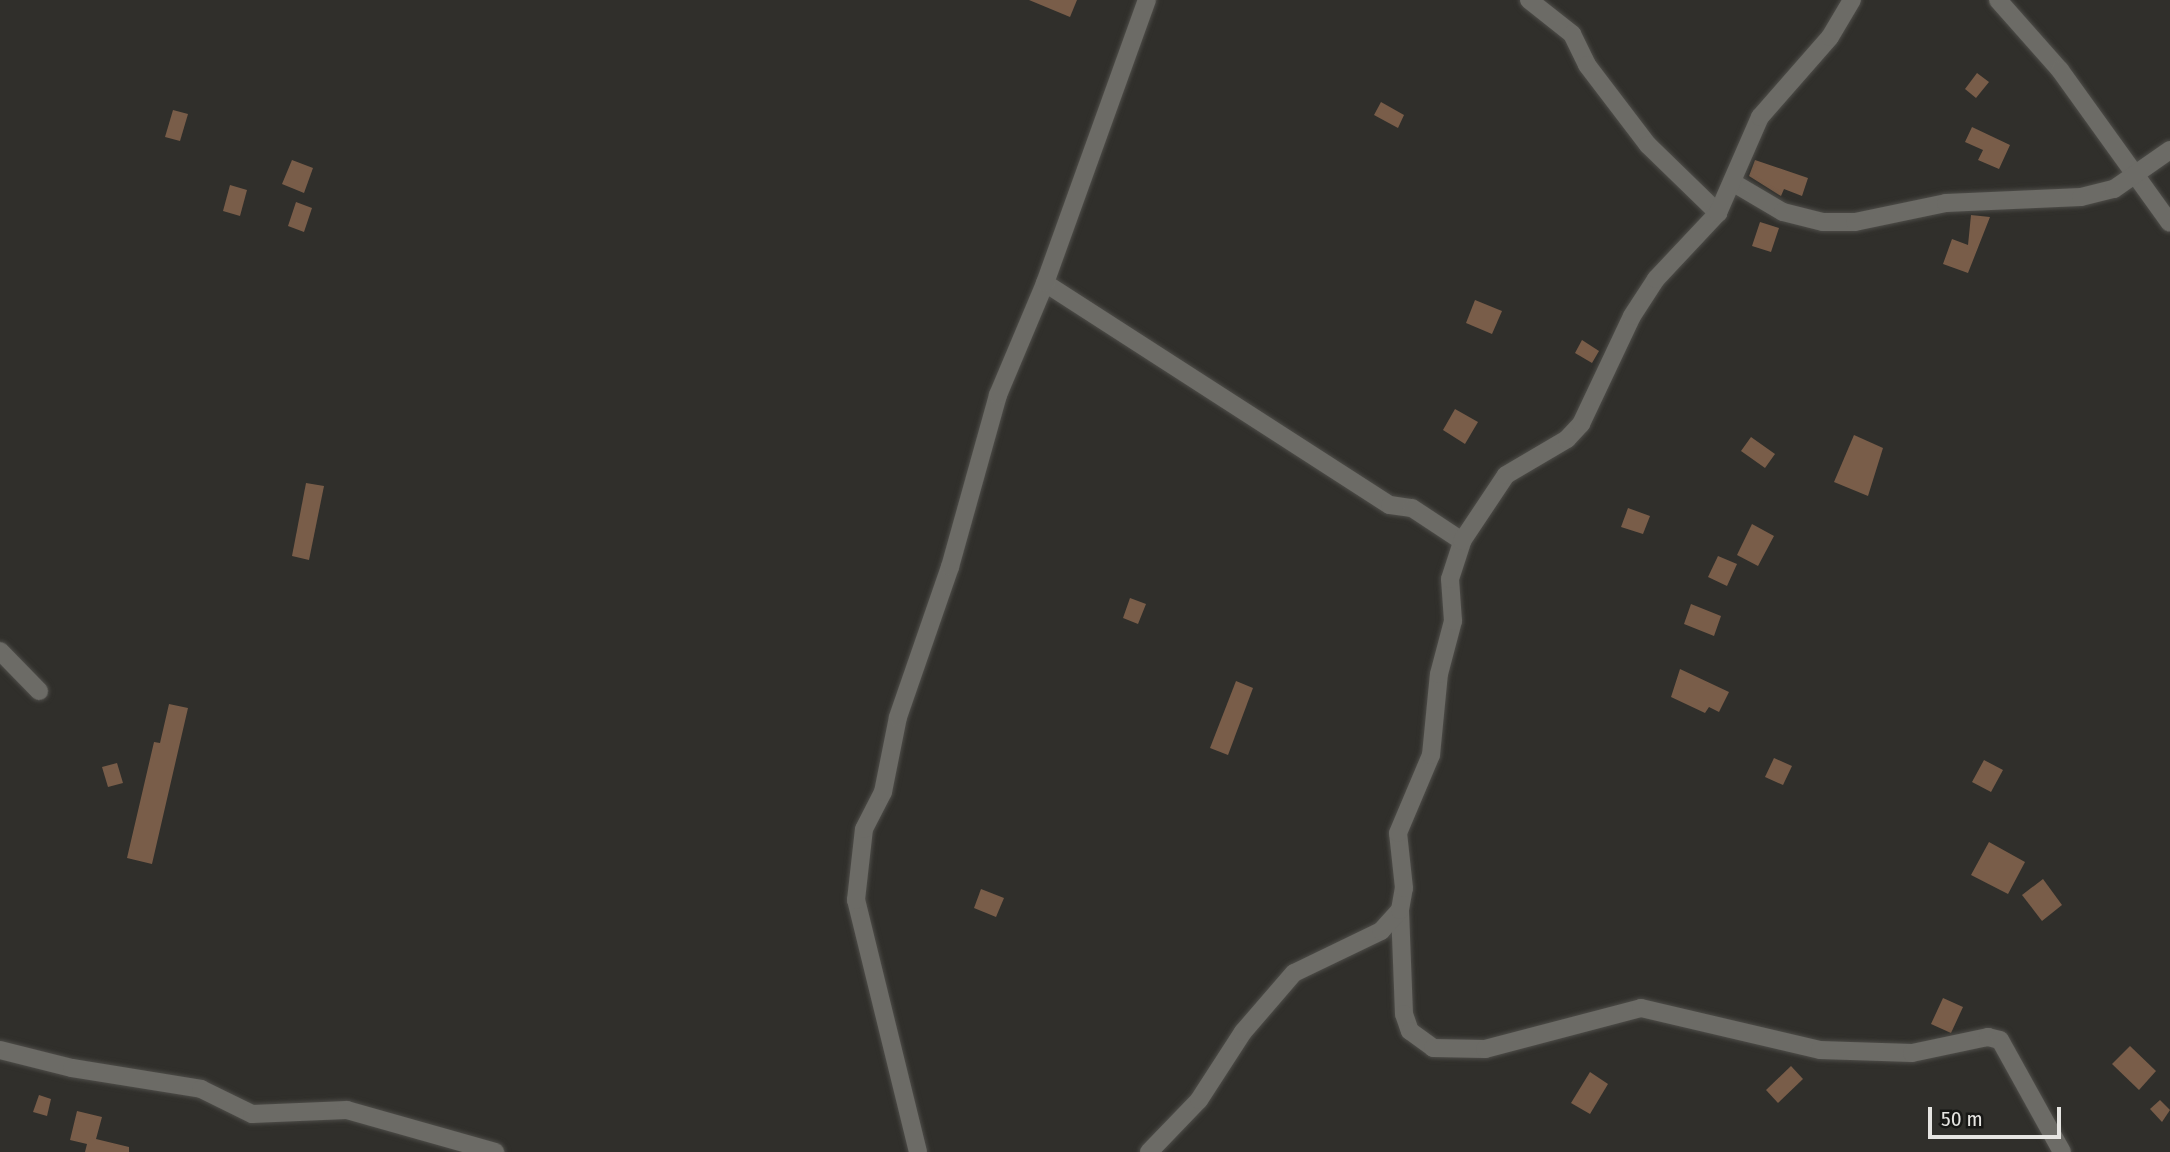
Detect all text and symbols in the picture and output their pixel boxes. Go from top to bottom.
scale bar [1932,1092,2065,1136]
text: 50 m [1941,1106,1983,1132]

